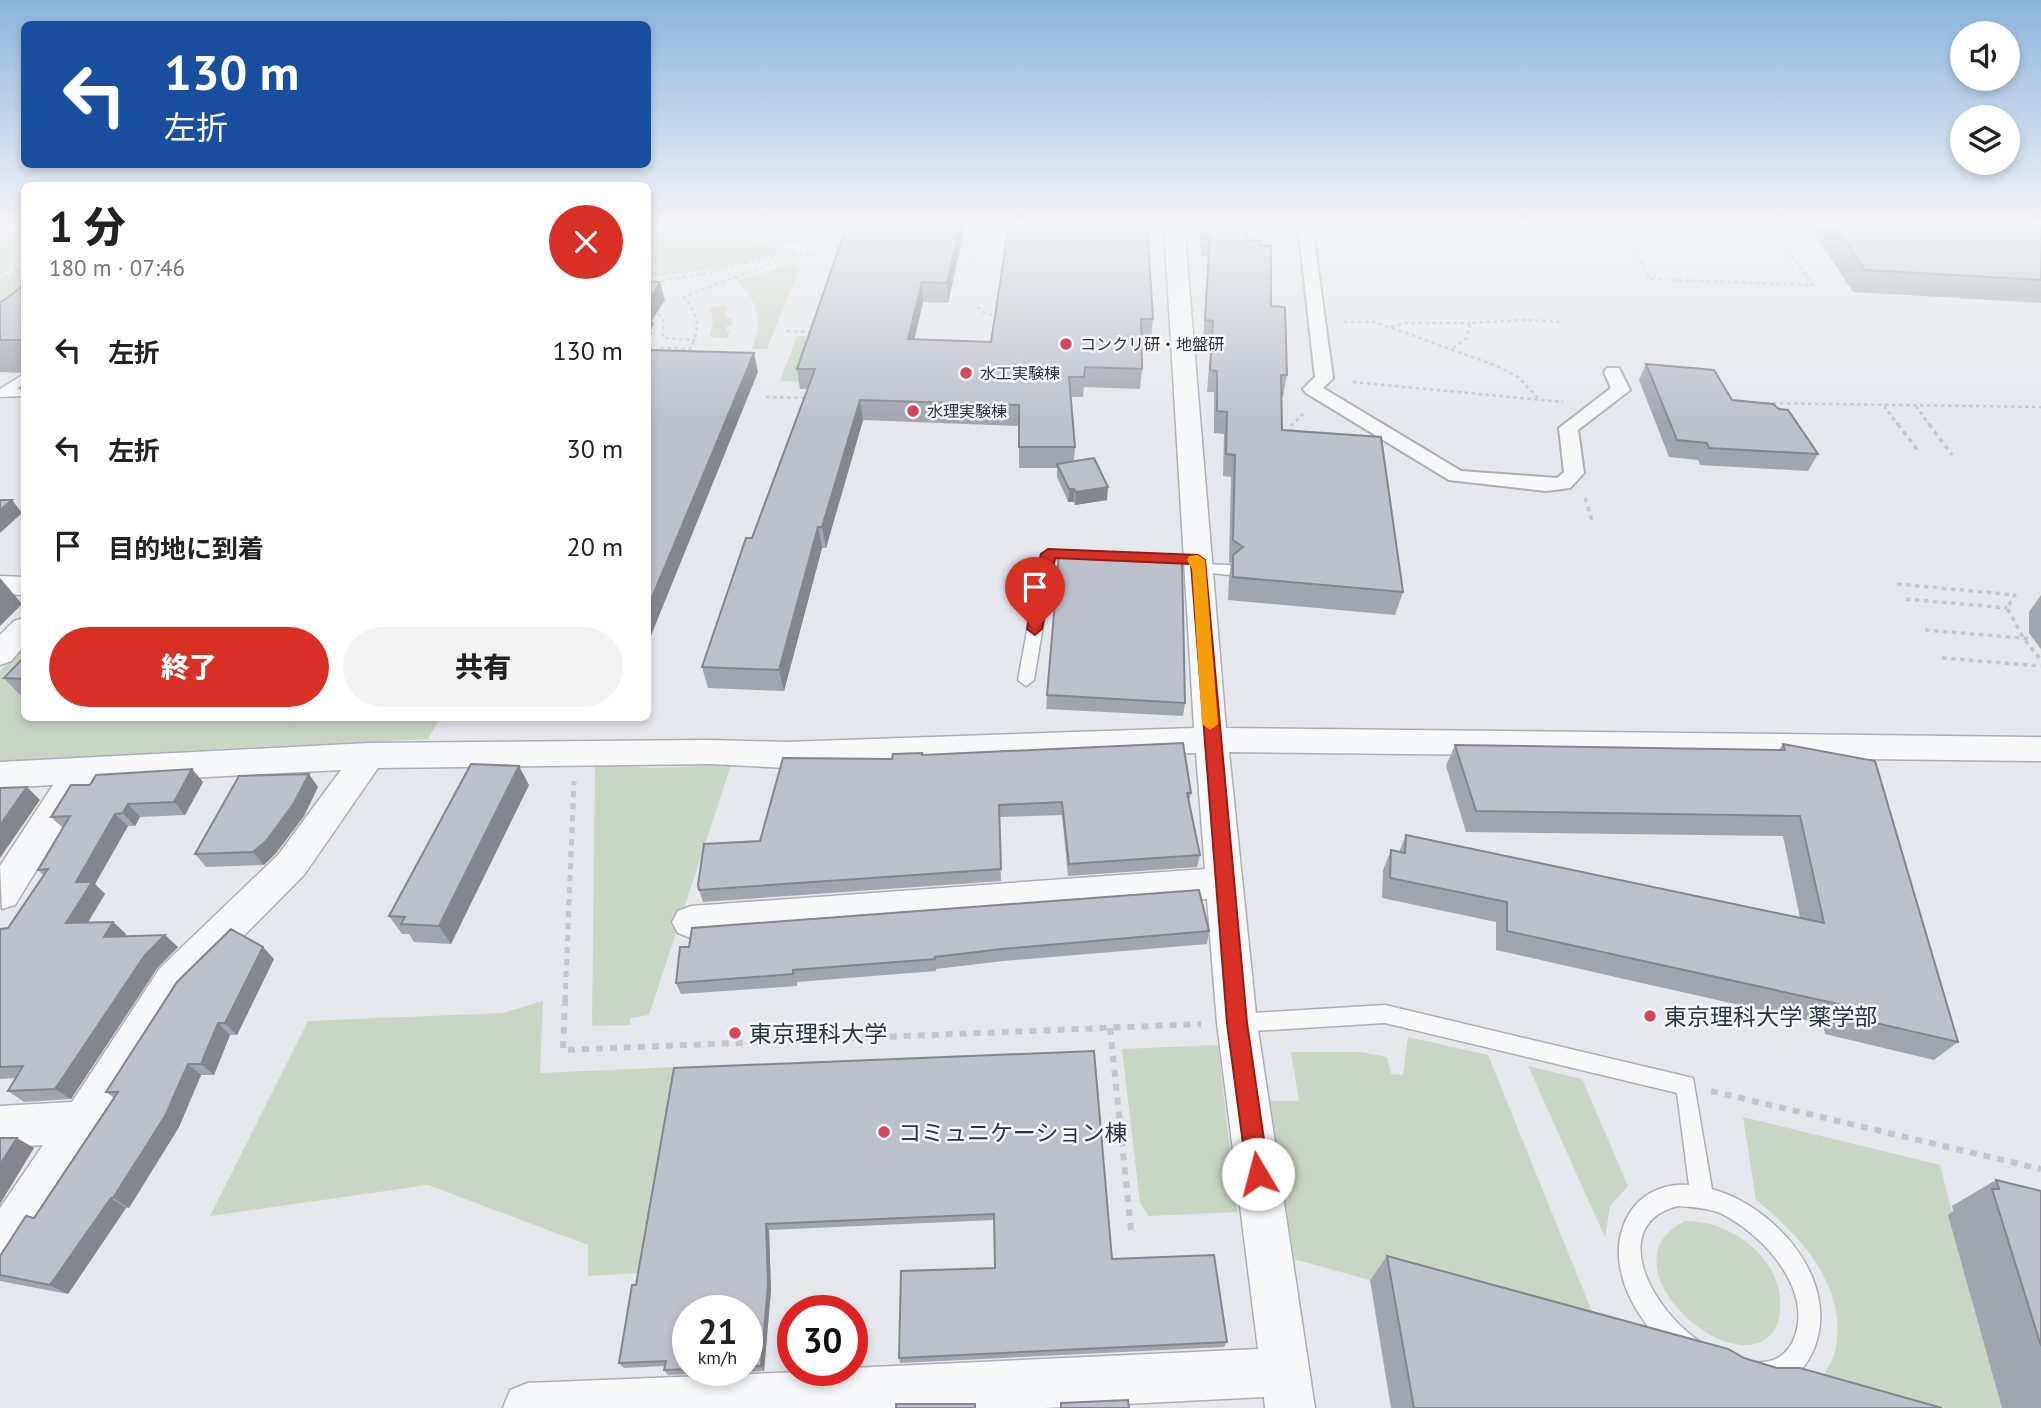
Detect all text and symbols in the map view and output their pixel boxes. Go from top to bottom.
map controls [1950,21,2020,175]
button: sound [1950,21,2020,91]
text: 130 m [164,40,299,104]
icon: left [49,49,140,140]
button: layers [1950,105,2020,175]
text: 左折 [164,106,228,148]
text: 1 分 [49,199,125,254]
button: close [549,205,623,279]
text: 180 m · 07:46 [49,253,185,282]
icon: left [49,331,87,369]
text: 130 m [552,334,623,367]
place label: コンクリ研・地盤研 [1080,334,1224,354]
text: 左折 [108,336,160,369]
marker: コンクリ研・地盤研 [1058,336,1074,352]
place label: 水工実験棟 [980,363,1060,383]
marker: 水工実験棟 [958,365,974,381]
place label: 水理実験棟 [927,401,1007,421]
marker: 水理実験棟 [905,403,921,419]
icon: left [49,429,87,467]
text: 30 m [567,432,623,465]
text: 左折 [108,434,160,467]
icon: arrive [49,527,87,565]
text: 20 m [567,530,623,563]
text: 目的地に到着 [108,532,264,565]
pin [1005,557,1065,629]
icon: arrive [1016,568,1054,606]
button: 終了 [49,627,329,707]
button: 共有 [343,627,623,707]
place label: 東京理科大学 薬学部 [1664,1002,1877,1031]
marker: 東京理科大学 薬学部 [1642,1008,1658,1024]
place label: 東京理科大学 [749,1019,887,1048]
marker: 東京理科大学 [727,1025,743,1041]
place label: コミュニケーション棟 [898,1118,1128,1147]
marker: コミュニケーション棟 [876,1124,892,1140]
position arrow [1221,1137,1295,1211]
speed limit sign: 30 [777,1295,868,1386]
text: 21 [698,1308,737,1354]
text: km/h [698,1346,737,1369]

